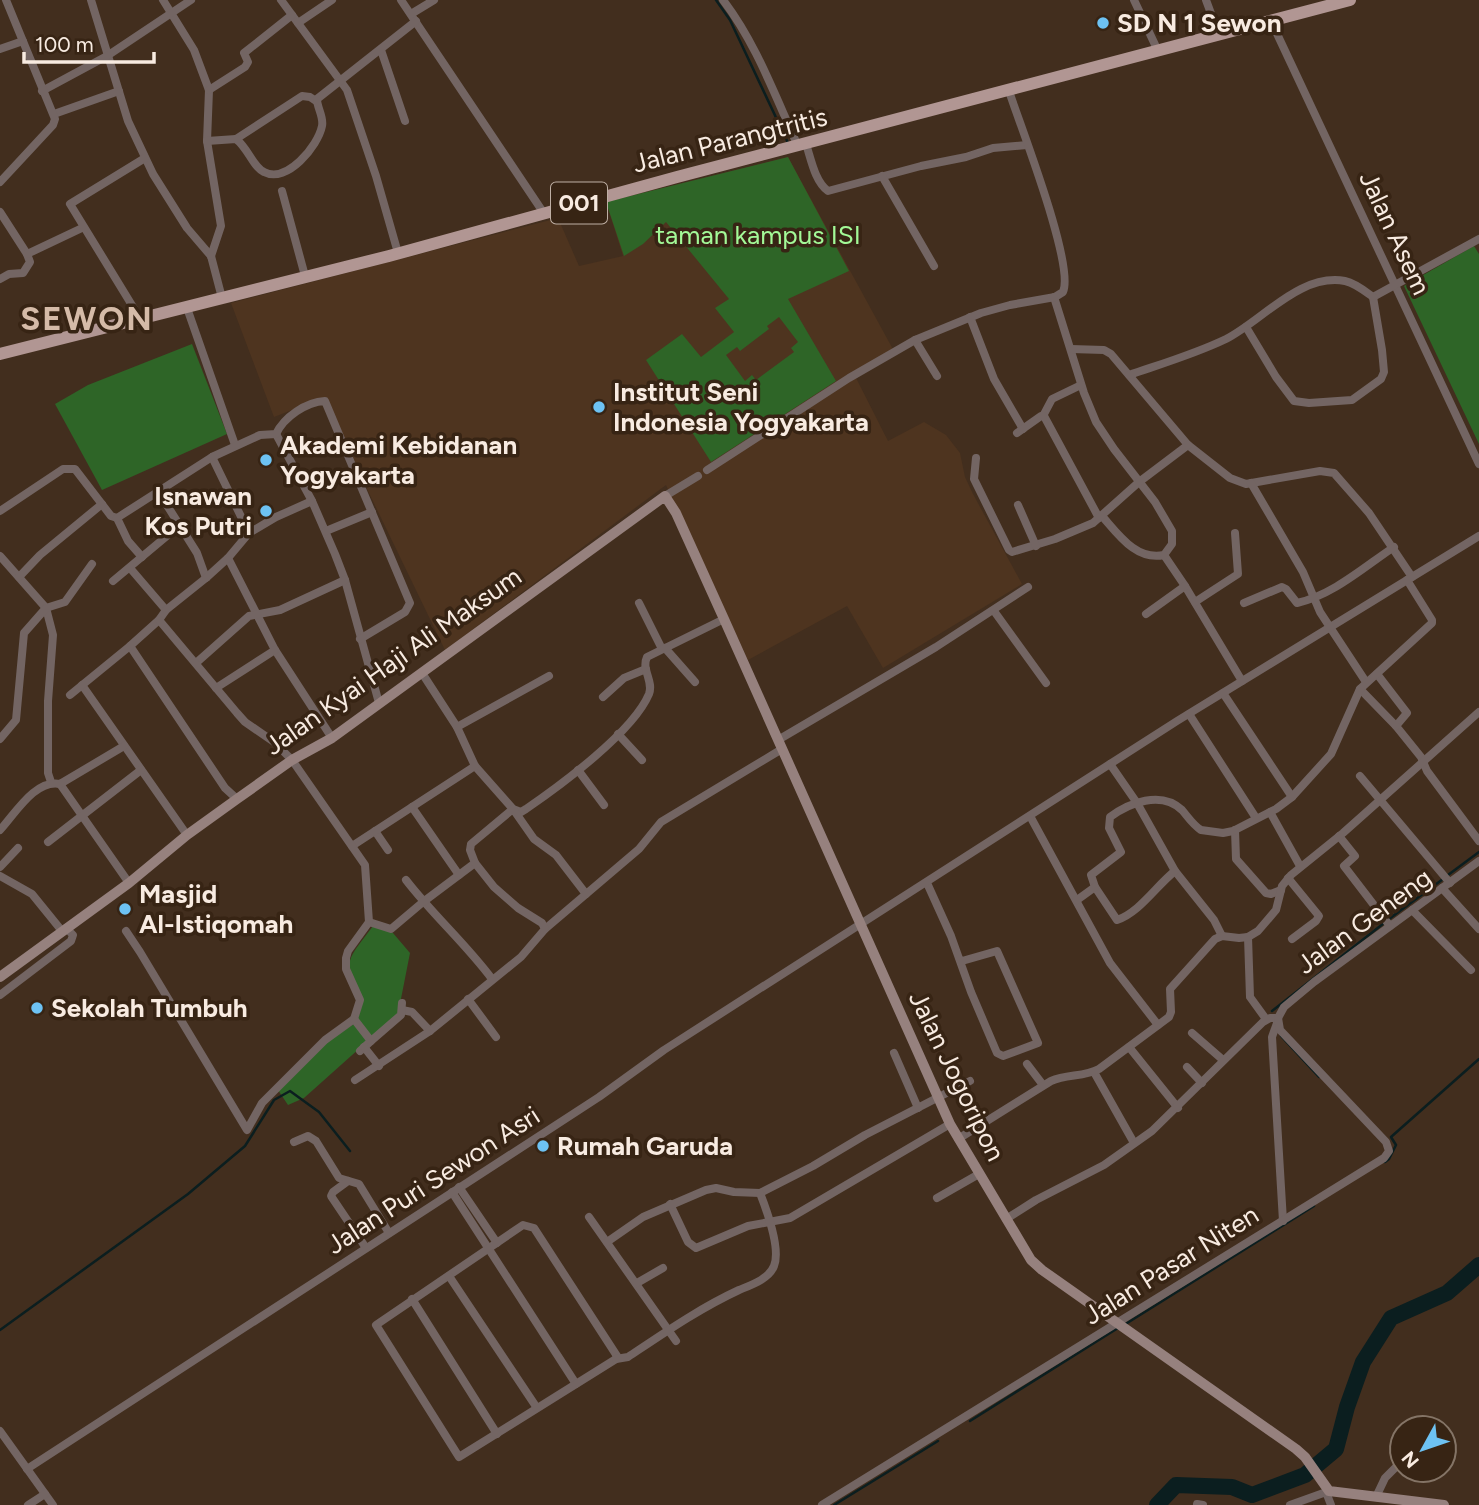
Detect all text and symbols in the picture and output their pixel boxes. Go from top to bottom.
place label: SD N 1 Sewon [1117,7,1281,39]
marker: SD N 1 Sewon [1095,15,1111,31]
scale bar [24,21,154,65]
text: 100 m [35,32,94,57]
street label: Jalan Parangtritis [630,100,830,180]
street label: Jalan Asem [1352,166,1438,300]
road number: 001 [551,182,607,224]
park label: taman kampus ISI [655,219,861,251]
district label: SEWON [20,299,154,338]
place label: Institut Seni Indonesia Yogyakarta [613,376,869,438]
marker: Institut Seni Indonesia Yogyakarta [591,399,607,415]
place label: Akademi Kebidanan Yogyakarta [280,429,517,491]
marker: Akademi Kebidanan Yogyakarta [258,452,274,468]
place label: Isnawan Kos Putri [145,480,252,542]
marker: Isnawan Kos Putri [258,503,274,519]
street label: Jalan Kyai Haji Ali Maksum [259,560,527,762]
street label: Jalan Geneng [1290,861,1438,981]
place label: Masjid Al-Istiqomah [139,878,293,940]
marker: Masjid Al-Istiqomah [117,901,133,917]
street label: Jalan Jogoripon [902,986,1012,1166]
place label: Sekolah Tumbuh [51,992,248,1024]
marker: Sekolah Tumbuh [29,1000,45,1016]
street label: Jalan Puri Sewon Asri [320,1099,546,1261]
place label: Rumah Garuda [557,1130,733,1162]
marker: Rumah Garuda [535,1138,551,1154]
street label: Jalan Pasar Niten [1078,1198,1264,1332]
north arrow [1388,1414,1458,1484]
text: N [1397,1447,1424,1473]

